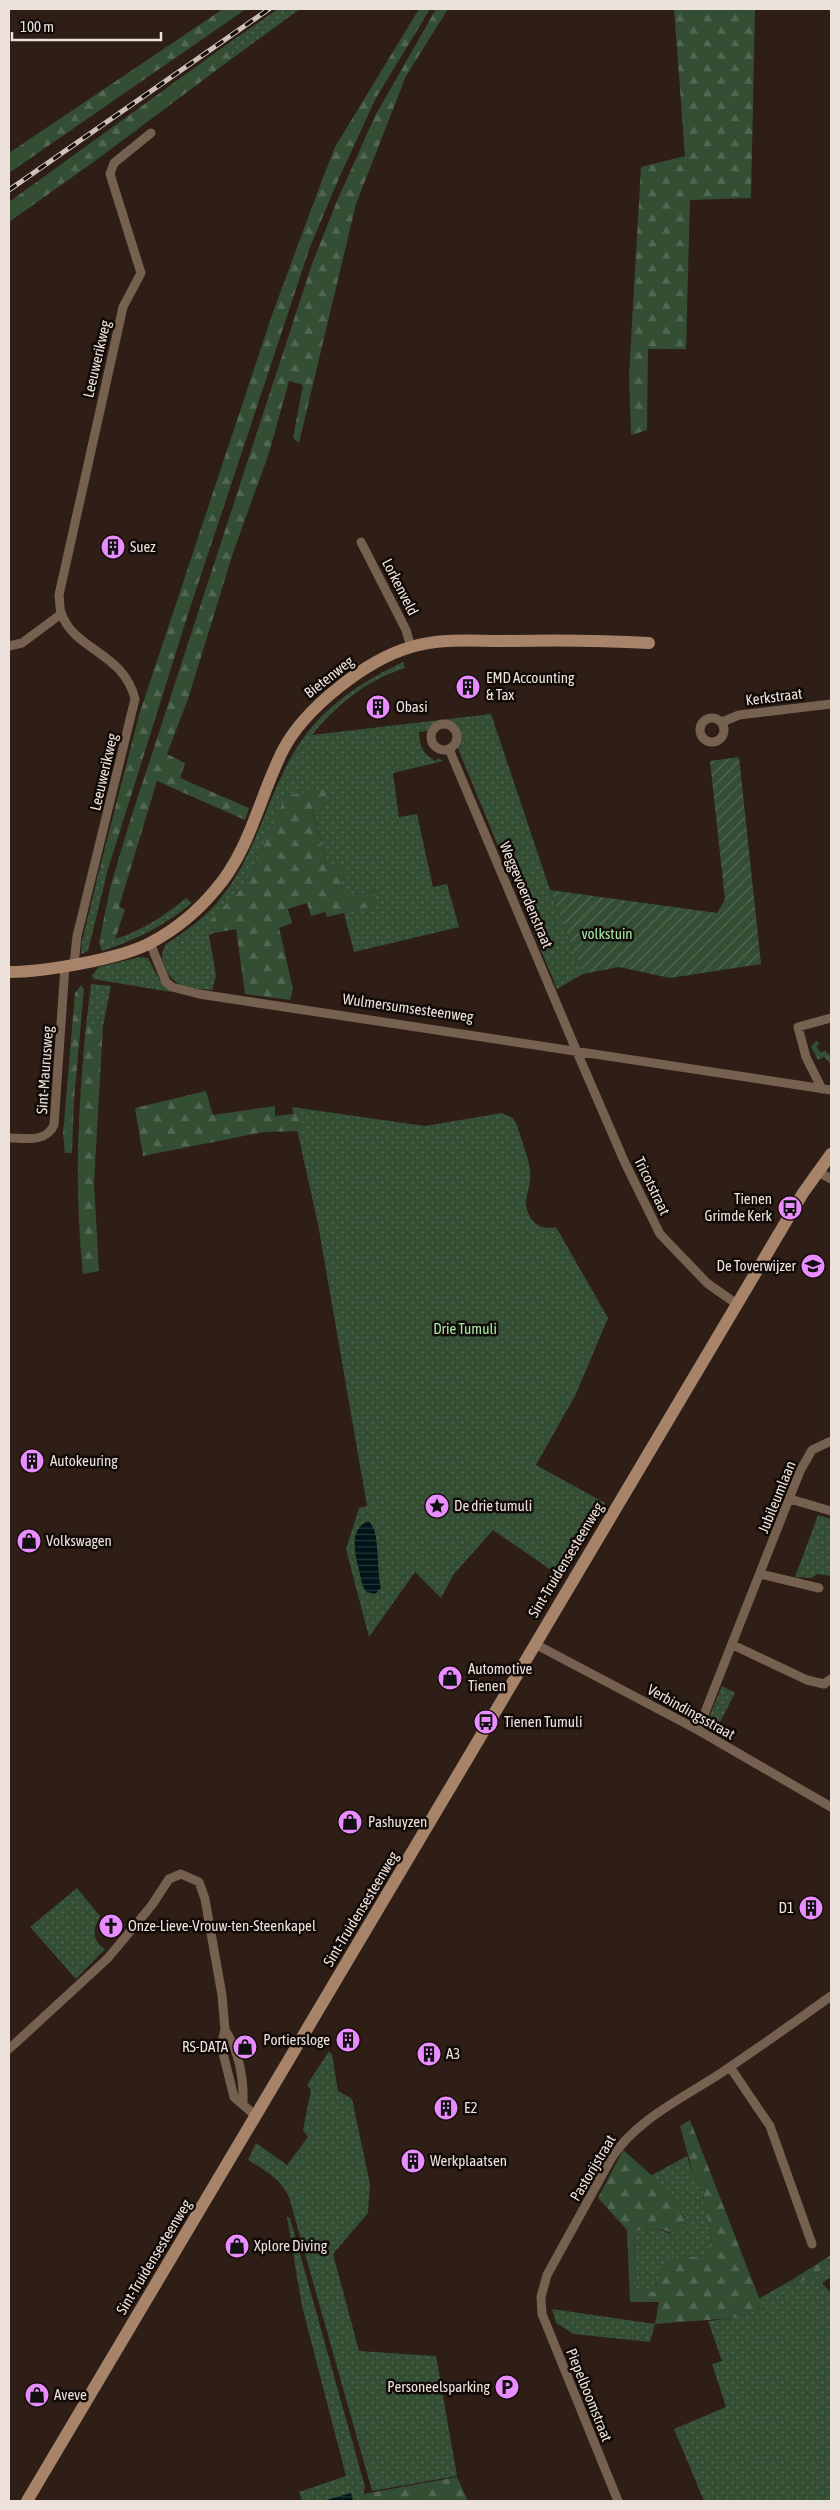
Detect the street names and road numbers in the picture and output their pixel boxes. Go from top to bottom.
street label: Leeuwerikweg [79,318,114,399]
street label: Lorkenveld [379,556,422,618]
street label: Bietenweg [301,652,357,701]
street label: Kerkstraat [745,685,803,708]
street label: Leeuwerikweg [86,731,121,812]
street label: Weggevoerdenstraat [496,839,557,950]
street label: Wulmersumsesteenweg [342,990,475,1025]
street label: Sint-Maurusweg [33,1025,56,1115]
street label: Tricotstraat [631,1154,674,1218]
street label: Jubileumlaan [754,1458,799,1535]
street label: Sint-Truidensesteenweg [525,1499,607,1620]
street label: Verbindingsstraat [644,1680,738,1743]
street label: Sint-Truidensesteenweg [320,1848,402,1969]
street label: Pastorijstraat [566,2132,619,2204]
street label: Sint-Truidensesteenweg [113,2196,195,2317]
street label: Piepelboomstraat [563,2346,616,2444]

